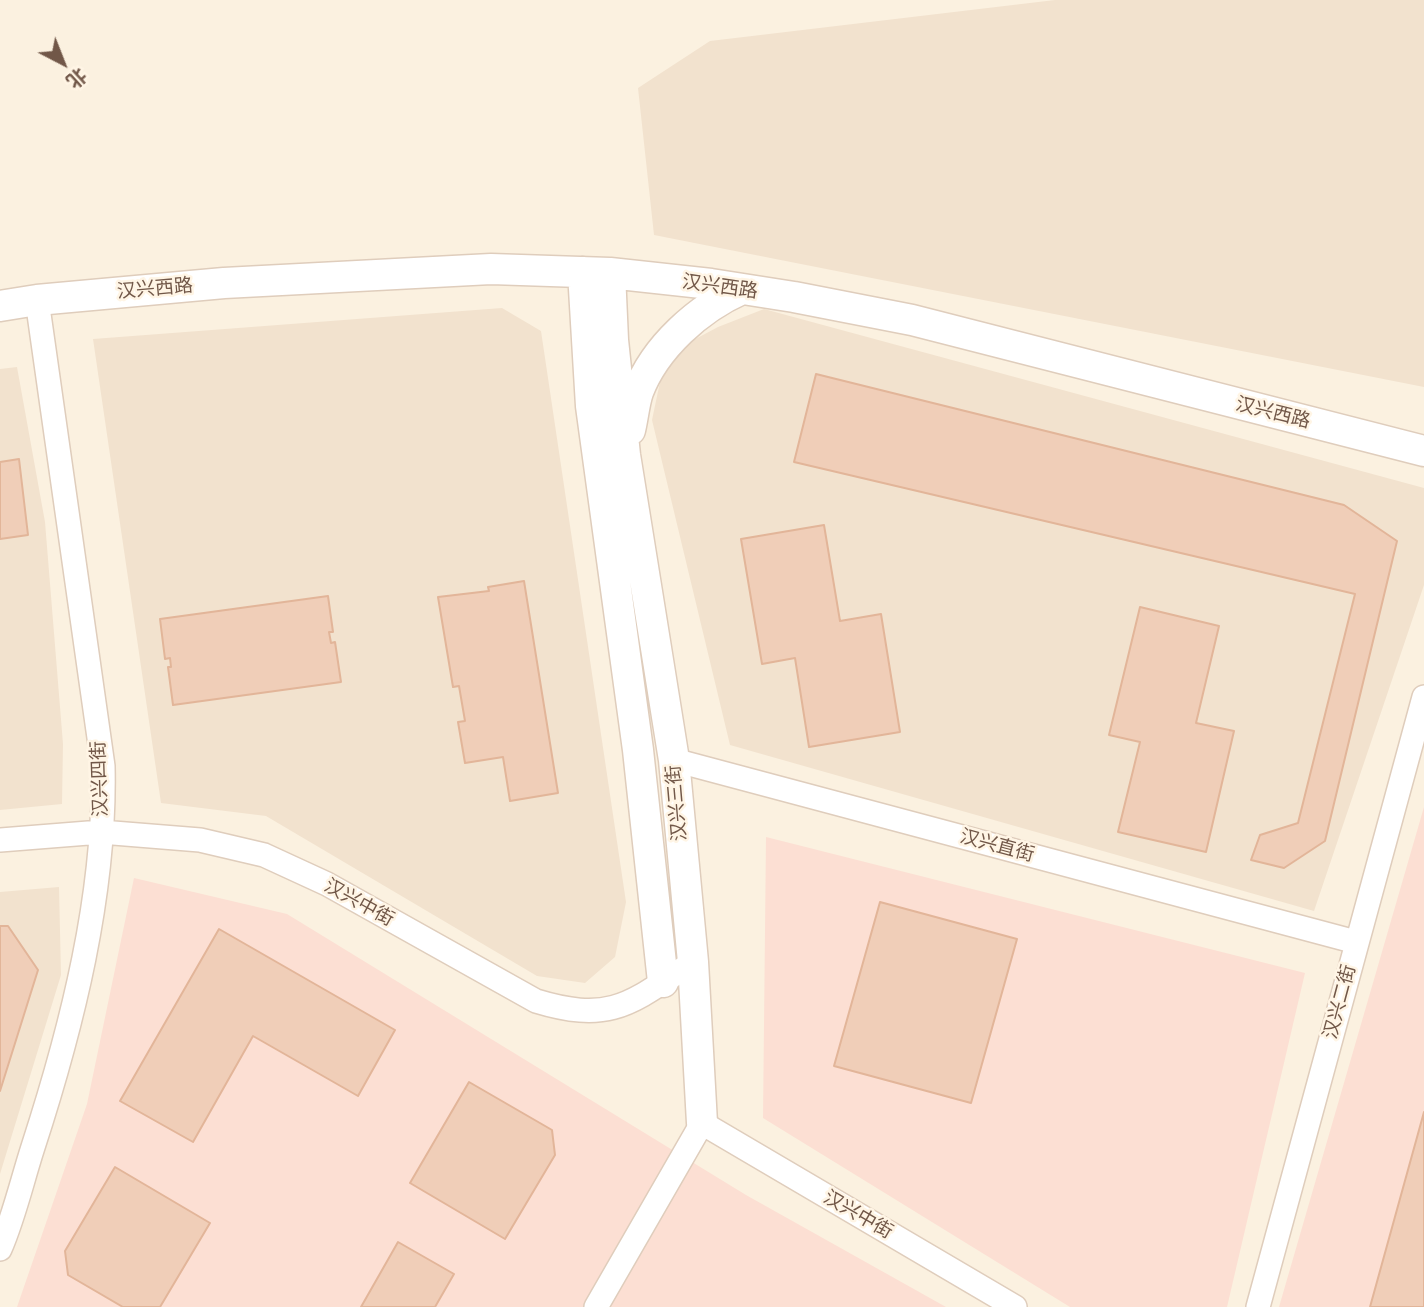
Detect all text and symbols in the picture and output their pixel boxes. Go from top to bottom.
north arrow [28,28,98,98]
text: 北 [62,63,92,94]
street label: 汉兴西路 [681,270,759,304]
street label: 汉兴西路 [116,274,194,304]
street label: 汉兴西路 [1233,393,1313,433]
street label: 汉兴四街 [87,741,113,817]
street label: 汉兴三街 [662,764,692,842]
street label: 汉兴直街 [957,825,1037,867]
street label: 汉兴中街 [320,875,398,931]
street label: 汉兴二街 [1319,962,1361,1042]
street label: 汉兴中街 [819,1186,897,1244]

